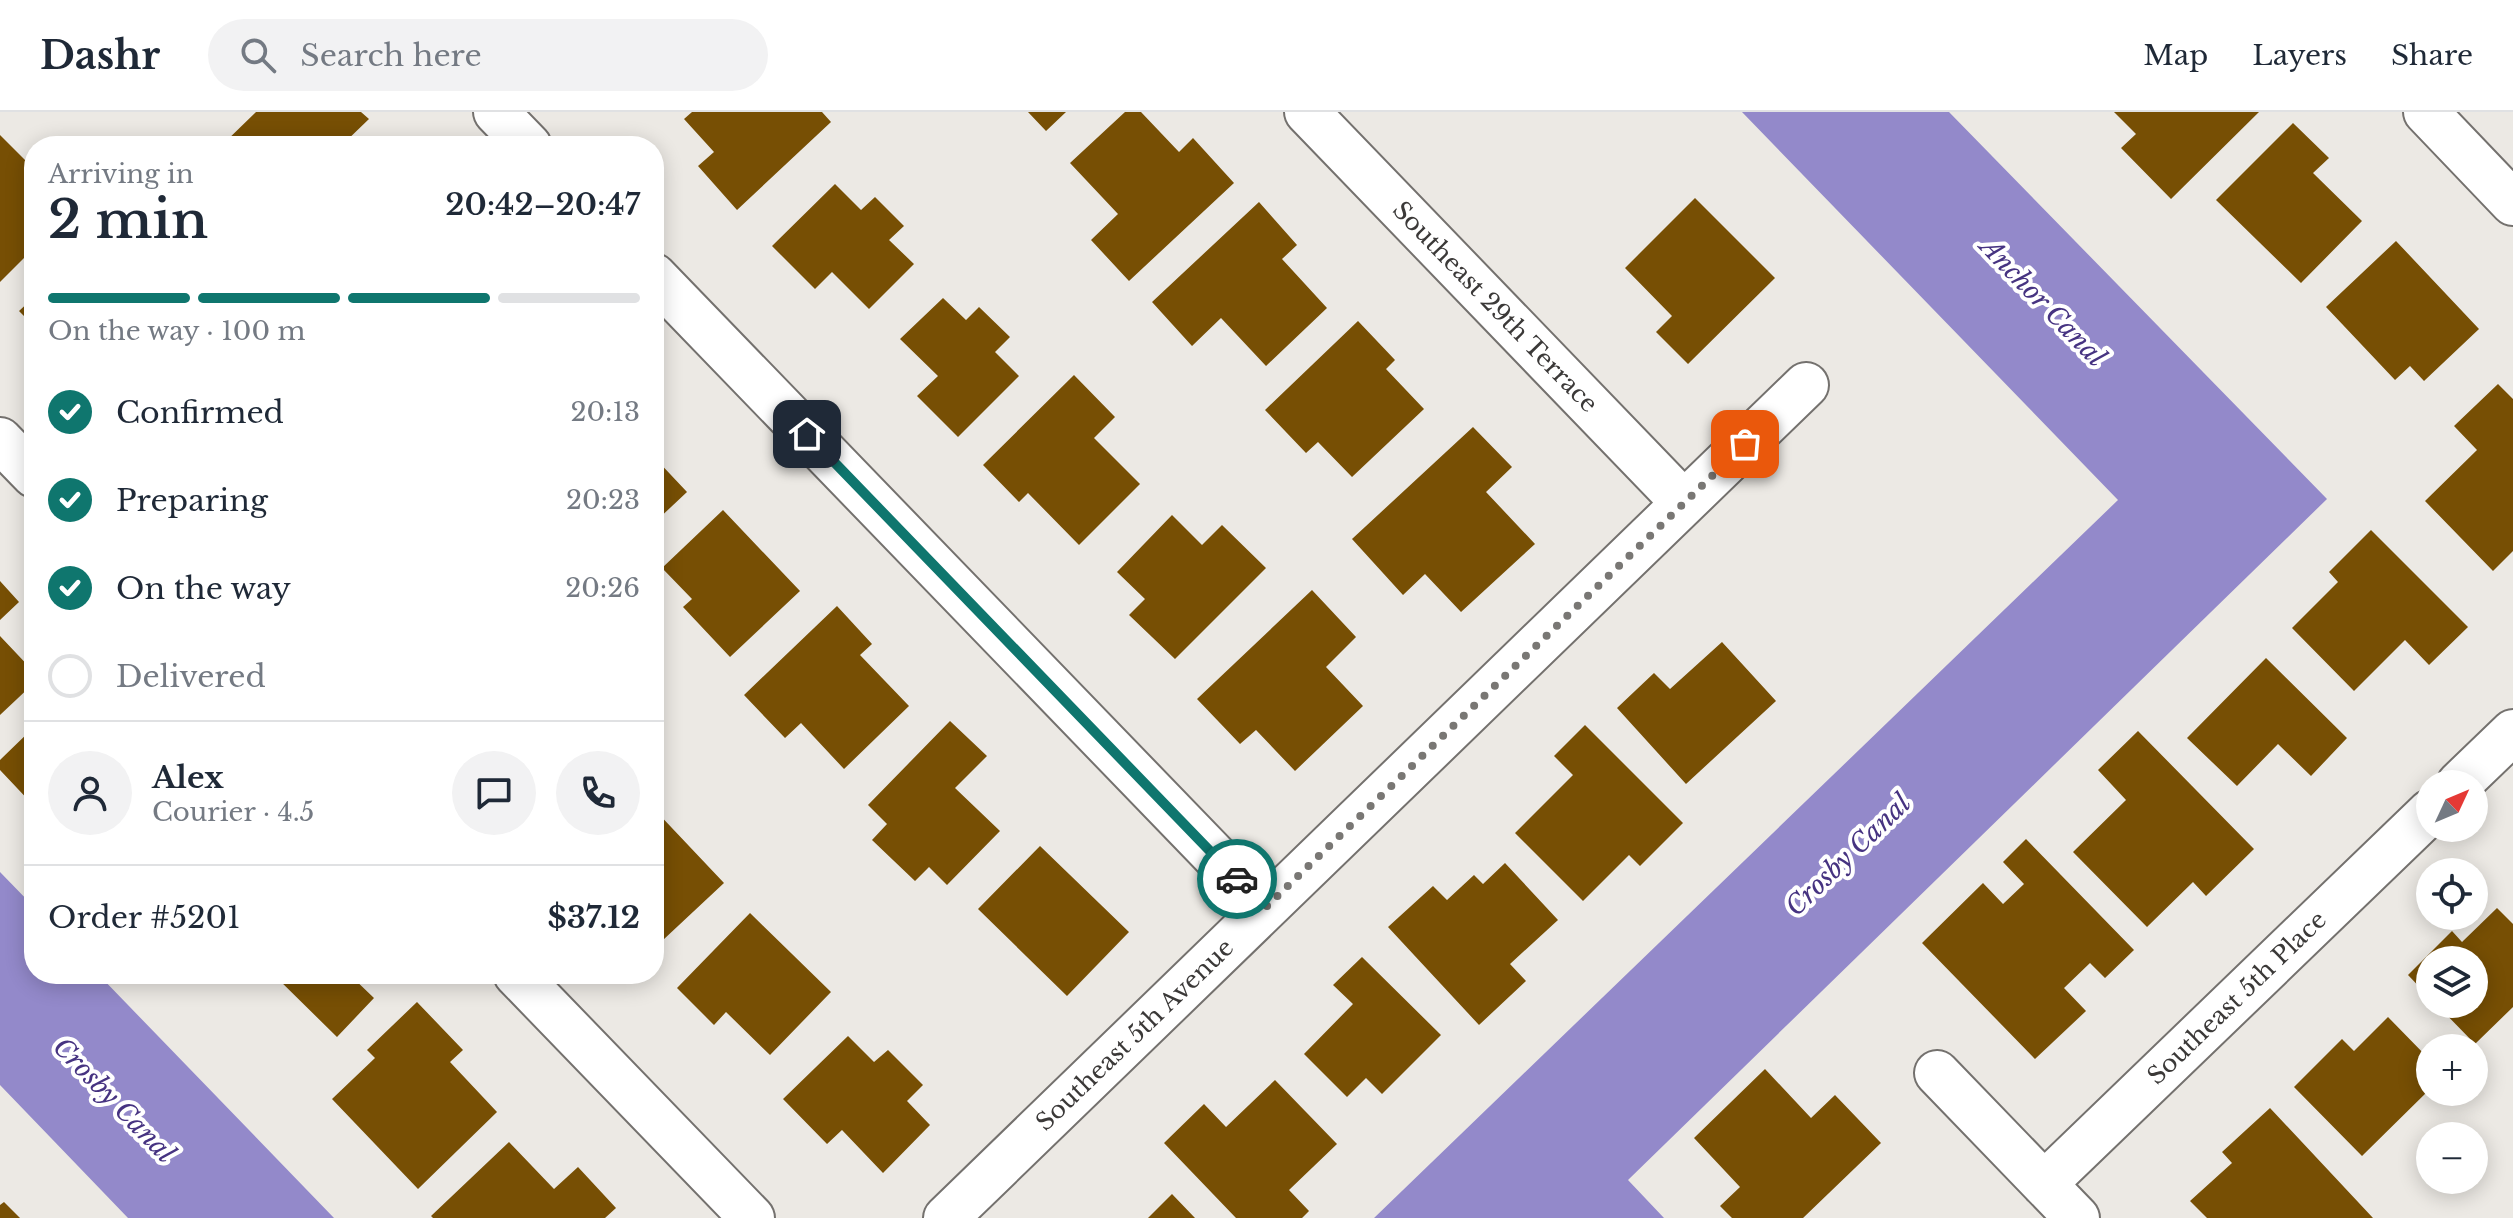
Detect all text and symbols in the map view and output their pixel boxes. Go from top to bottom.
search box [208,19,768,91]
text: Dashr [40,32,160,79]
icon: search [236,33,280,77]
text: Search here [300,37,482,74]
text: Map [2143,38,2208,73]
text: Layers [2252,38,2347,73]
text: Share [2391,38,2473,73]
text: Arriving in [48,158,194,190]
text: 20:42–20:47 [445,186,640,223]
text: 2 min [48,188,208,252]
street label: Southeast 29th Terrace [1387,195,1604,418]
water label: Anchor Canal [1972,229,2113,374]
text: On the way · 100 m [48,315,305,347]
icon: check [48,390,92,434]
text: Confirmed [116,394,284,431]
text: 20:13 [570,396,640,428]
pin [773,400,841,468]
pin [1711,410,1779,478]
icon: home [785,412,829,456]
icon: bag [1723,422,1767,466]
icon: check [48,478,92,522]
text: Preparing [116,482,268,519]
text: 20:23 [566,484,640,516]
icon: check [48,566,92,610]
text: On the way [116,570,291,607]
text: 20:26 [565,572,640,604]
text: Delivered [116,658,266,695]
button: person [48,751,132,835]
button: chat [452,751,536,835]
button: phone [556,751,640,835]
text: Alex [152,759,224,796]
north arrow [2416,770,2488,842]
map controls [2416,770,2488,1194]
water label: Crosby Canal [1779,787,1918,923]
text: Courier · 4.5 [152,796,314,828]
courier [1197,839,1277,919]
icon: car [1215,857,1259,901]
button: locate [2416,858,2488,930]
text: Order #5201 [48,899,240,936]
text: $37.12 [547,899,640,936]
street label: Southeast 5th Place [2141,905,2332,1090]
street label: Southeast 5th Avenue [1030,933,1239,1137]
button: layers [2416,946,2488,1018]
water label: Crosby Canal [46,1031,182,1170]
button: + [2416,1034,2488,1106]
button: − [2416,1122,2488,1194]

